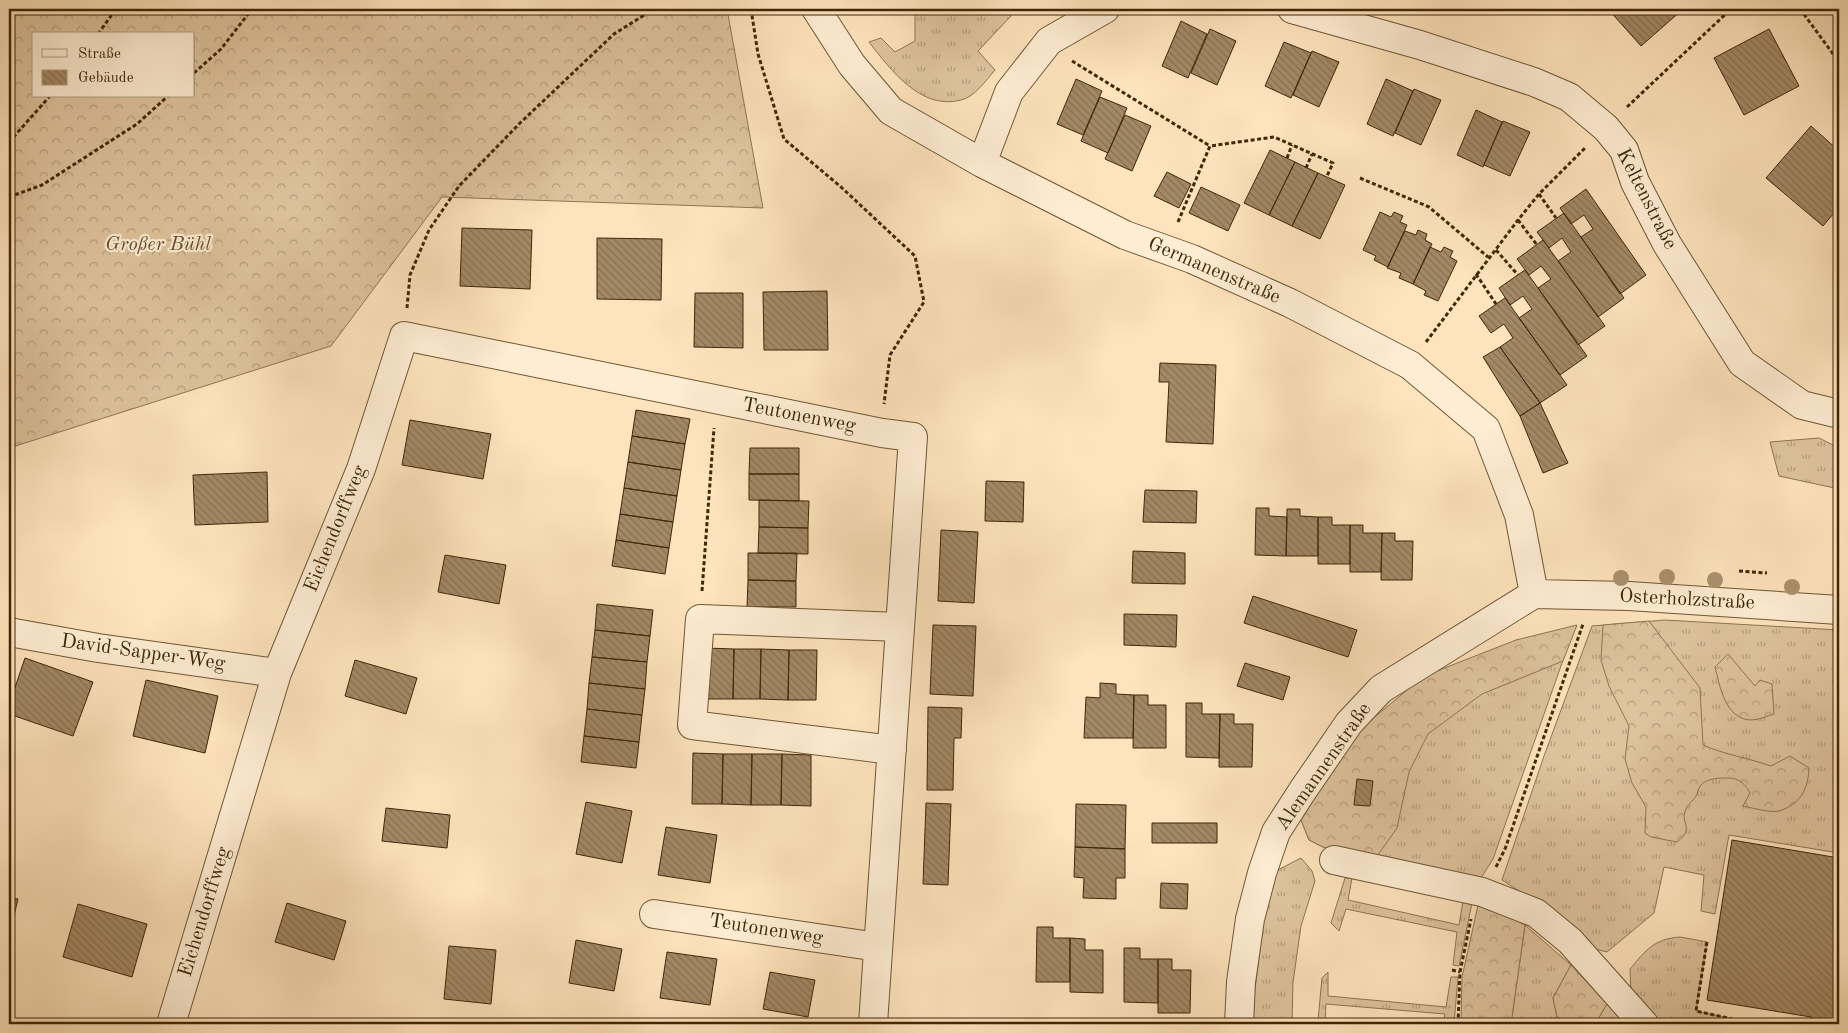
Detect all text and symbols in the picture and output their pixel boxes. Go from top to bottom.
legend [32,32,195,98]
text: Straße [78,47,121,62]
text: Gebäude [78,71,134,86]
street label: Keltenstraße [1612,145,1680,253]
street label: Germanenstraße [1145,234,1283,308]
park label: Großer Bühl [105,235,211,255]
street label: Teutonenweg [741,395,858,437]
street label: Eichendorffweg [301,462,371,595]
street label: Osterholzstraße [1619,586,1755,614]
street label: David-Sapper-Weg [59,632,227,674]
street label: Alemannenstraße [1273,700,1375,834]
street label: Eichendorffweg [176,844,234,980]
street label: Teutonenweg [708,911,825,949]

